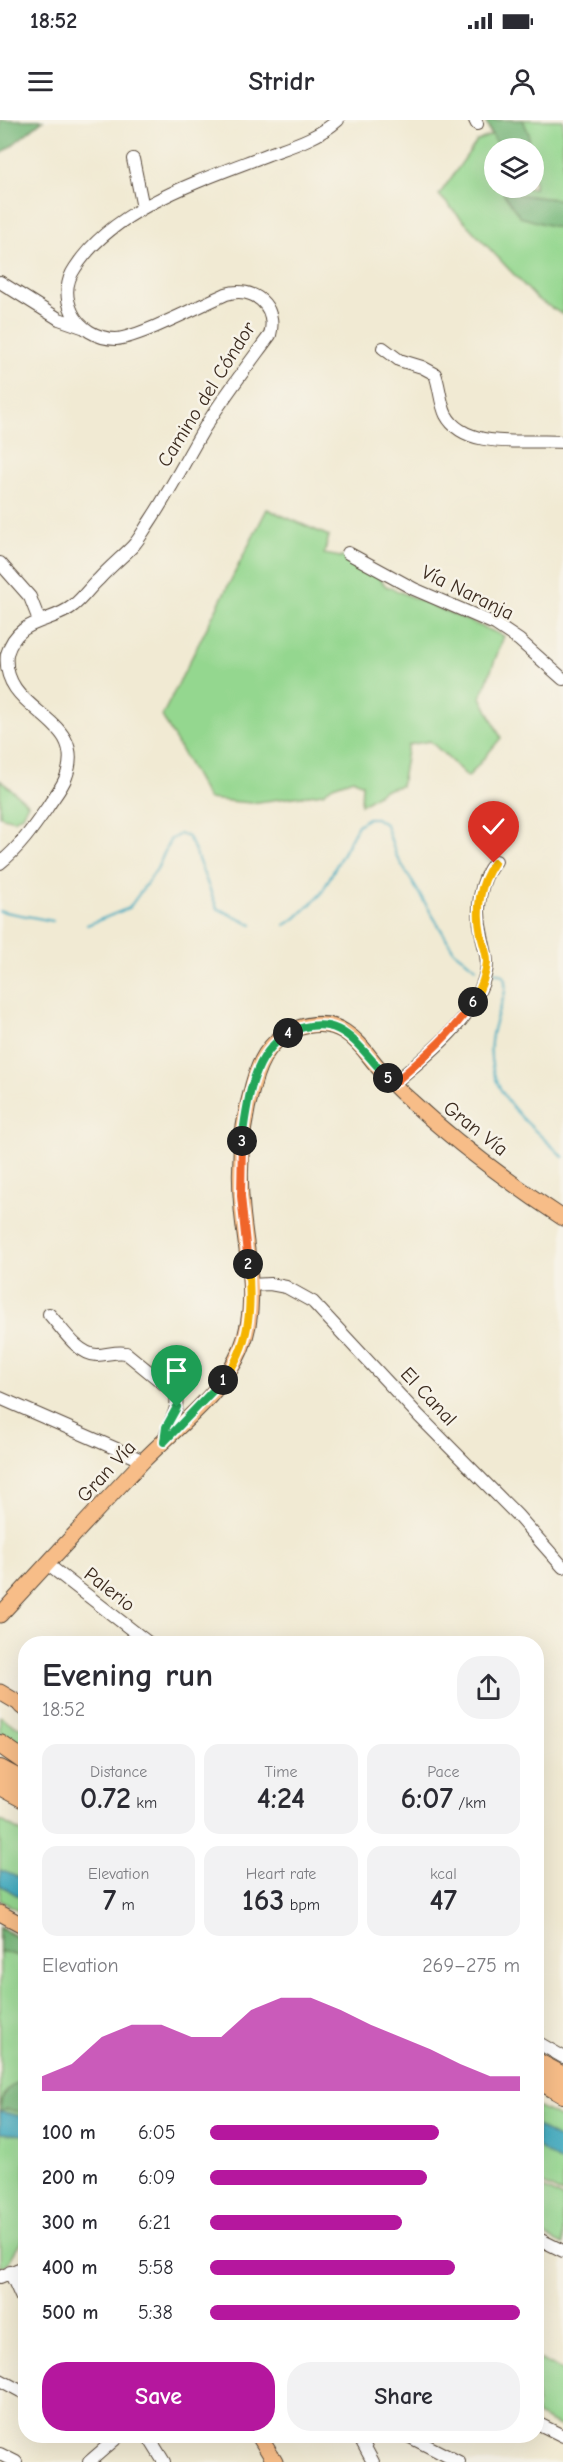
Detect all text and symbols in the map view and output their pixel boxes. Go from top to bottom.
text: 18:52 [30,8,77,34]
icon: menu [24,65,57,98]
icon: person [506,65,539,98]
text: Stridr [248,66,315,97]
map controls [484,138,544,198]
button: layers [484,138,544,198]
street label: Camino del Cóndor [152,317,260,471]
street label: Vía Naranja [418,560,518,625]
pin [468,801,519,863]
icon: check [477,810,510,843]
pin: 6 [458,987,488,1017]
text: 6 [469,993,477,1011]
pin: 4 [273,1018,303,1048]
text: 4 [284,1024,292,1042]
pin: 5 [373,1063,403,1093]
text: 5 [384,1069,392,1087]
street label: Gran Vía [439,1096,513,1161]
pin: 3 [227,1126,257,1156]
text: 3 [238,1132,246,1150]
pin: 2 [233,1249,263,1279]
text: 2 [244,1255,252,1273]
pin [151,1345,202,1407]
icon: arrive [160,1354,193,1387]
street label: El Canal [396,1362,461,1430]
pin: 1 [208,1365,238,1395]
text: 1 [220,1371,226,1389]
street label: Gran Vía [72,1436,141,1507]
street label: Palerio [80,1562,140,1616]
text: Evening run [42,1656,213,1694]
button: share [457,1656,520,1719]
text: 18:52 [42,1698,85,1721]
text: Distance [90,1763,147,1781]
text: Time [264,1763,298,1781]
text: Pace [427,1763,459,1781]
text: 0.72 [80,1781,131,1816]
text: 4:24 [257,1781,305,1816]
text: 6:07 [400,1781,453,1816]
text: km [131,1794,157,1812]
text: /km [453,1794,486,1812]
text: Elevation [88,1865,149,1883]
text: Heart rate [246,1865,316,1883]
text: kcal [430,1865,457,1883]
text: 7 [103,1883,116,1918]
text: 163 [242,1883,284,1918]
text: 47 [430,1883,457,1918]
text: m [116,1896,135,1914]
text: bpm [284,1896,320,1914]
text: Elevation [42,1954,119,1977]
text: 269–275 m [422,1954,520,1977]
text: 100 m [42,2121,96,2144]
text: 6:05 [138,2121,175,2144]
text: 200 m [42,2166,98,2189]
text: 6:09 [138,2166,175,2189]
text: 300 m [42,2211,98,2234]
text: 6:21 [138,2211,171,2234]
text: 400 m [42,2256,97,2279]
text: 5:58 [138,2256,174,2279]
text: 500 m [42,2301,99,2324]
text: 5:38 [138,2301,173,2324]
button: Save [42,2362,275,2431]
button: Share [287,2362,520,2431]

